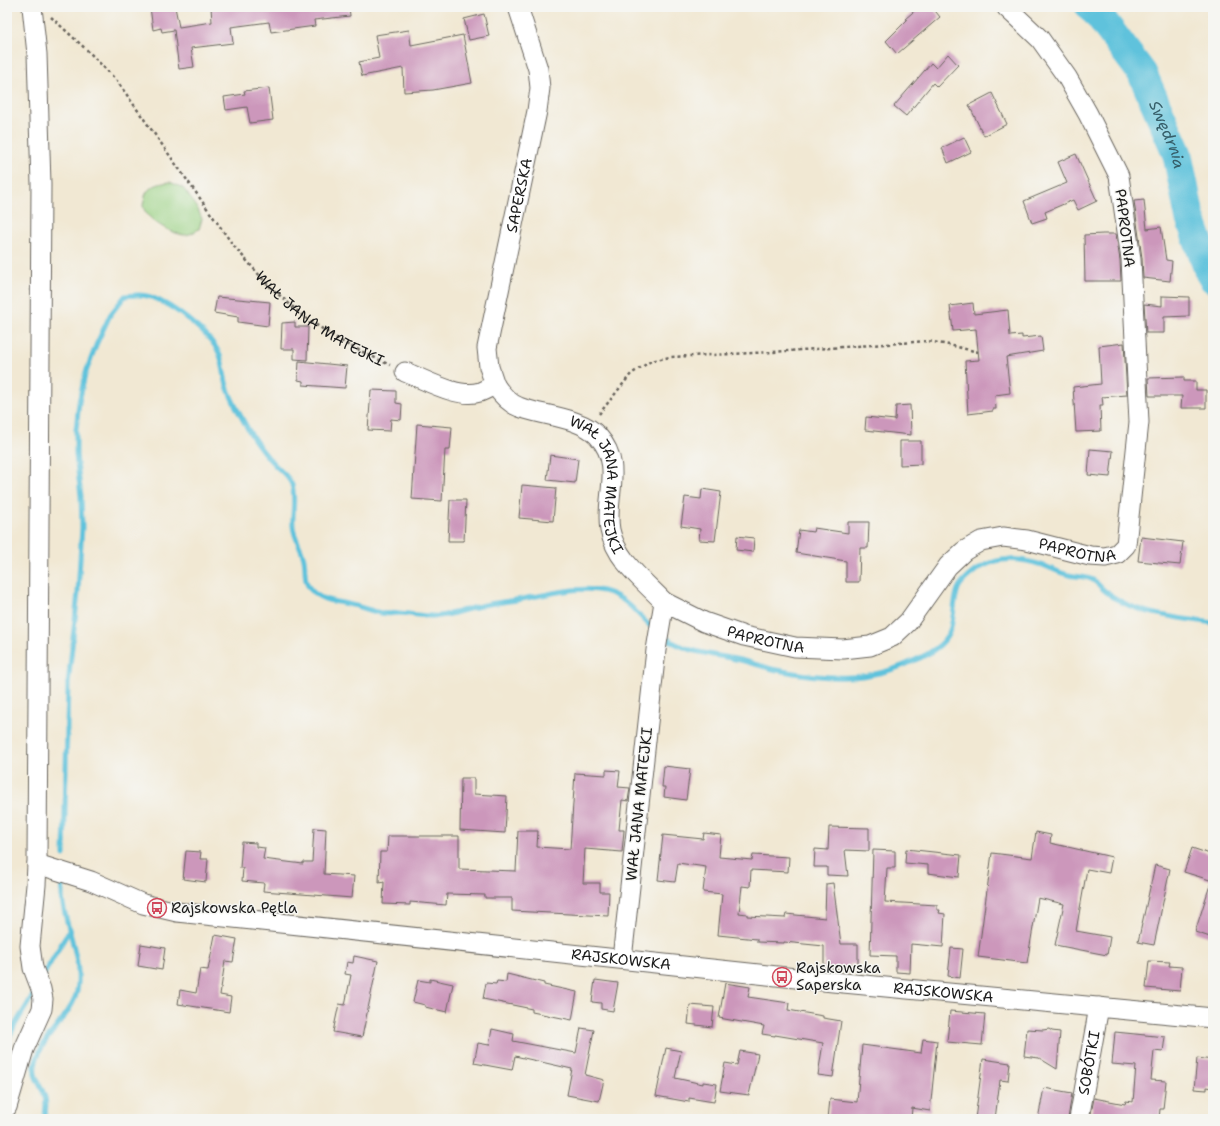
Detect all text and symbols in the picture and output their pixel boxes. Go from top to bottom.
water label: Swędrnia [1145,97,1190,170]
street label: SAPERSKA [502,156,537,235]
street label: PAPROTNA [1110,188,1140,269]
street label: WAŁ JANA MATEJKI [250,267,388,371]
street label: WAŁ JANA MATEJKI [567,411,628,558]
street label: PAPROTNA [1036,533,1118,567]
street label: PAPROTNA [724,621,805,657]
street label: WAŁ JANA MATEJKI [621,726,657,882]
bus stop icon: Rajskowska Pętla [146,897,168,919]
place label: Rajskowska Pętla [171,898,298,918]
street label: RAJSKOWSKA [570,944,672,975]
place label: Rajskowska Saperska [796,958,881,995]
bus stop icon: Rajskowska Saperska [771,966,793,988]
street label: RAJSKOWSKA [893,978,994,1007]
street label: SOBÓTKI [1073,1029,1105,1097]

